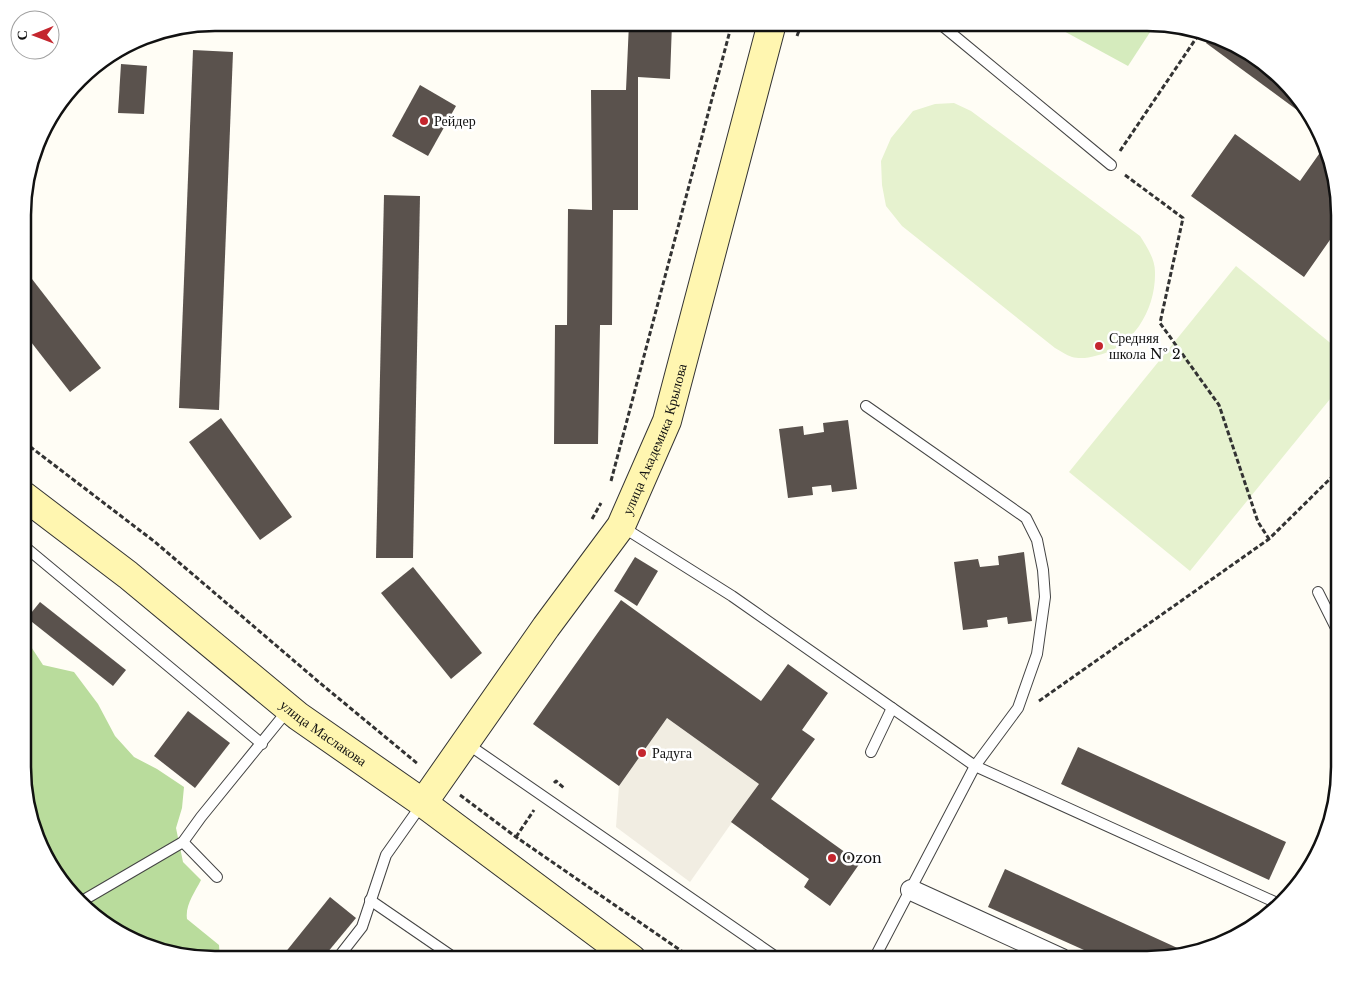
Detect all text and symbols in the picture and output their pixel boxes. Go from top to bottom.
north arrow [10,10,60,60]
text: С [13,30,31,40]
place label: Рейдер [434,112,476,130]
marker: Рейдер [418,115,430,127]
place label: Средняя школа № 2 [1109,329,1181,363]
marker: Средняя школа № 2 [1093,340,1105,352]
street label: улица Академика Крылова [618,361,691,518]
street label: улица Маслакова [276,696,371,771]
place label: Радуга [652,744,693,762]
marker: Радуга [636,747,648,759]
place label: Ozon [842,849,882,867]
marker: Ozon [826,852,838,864]

